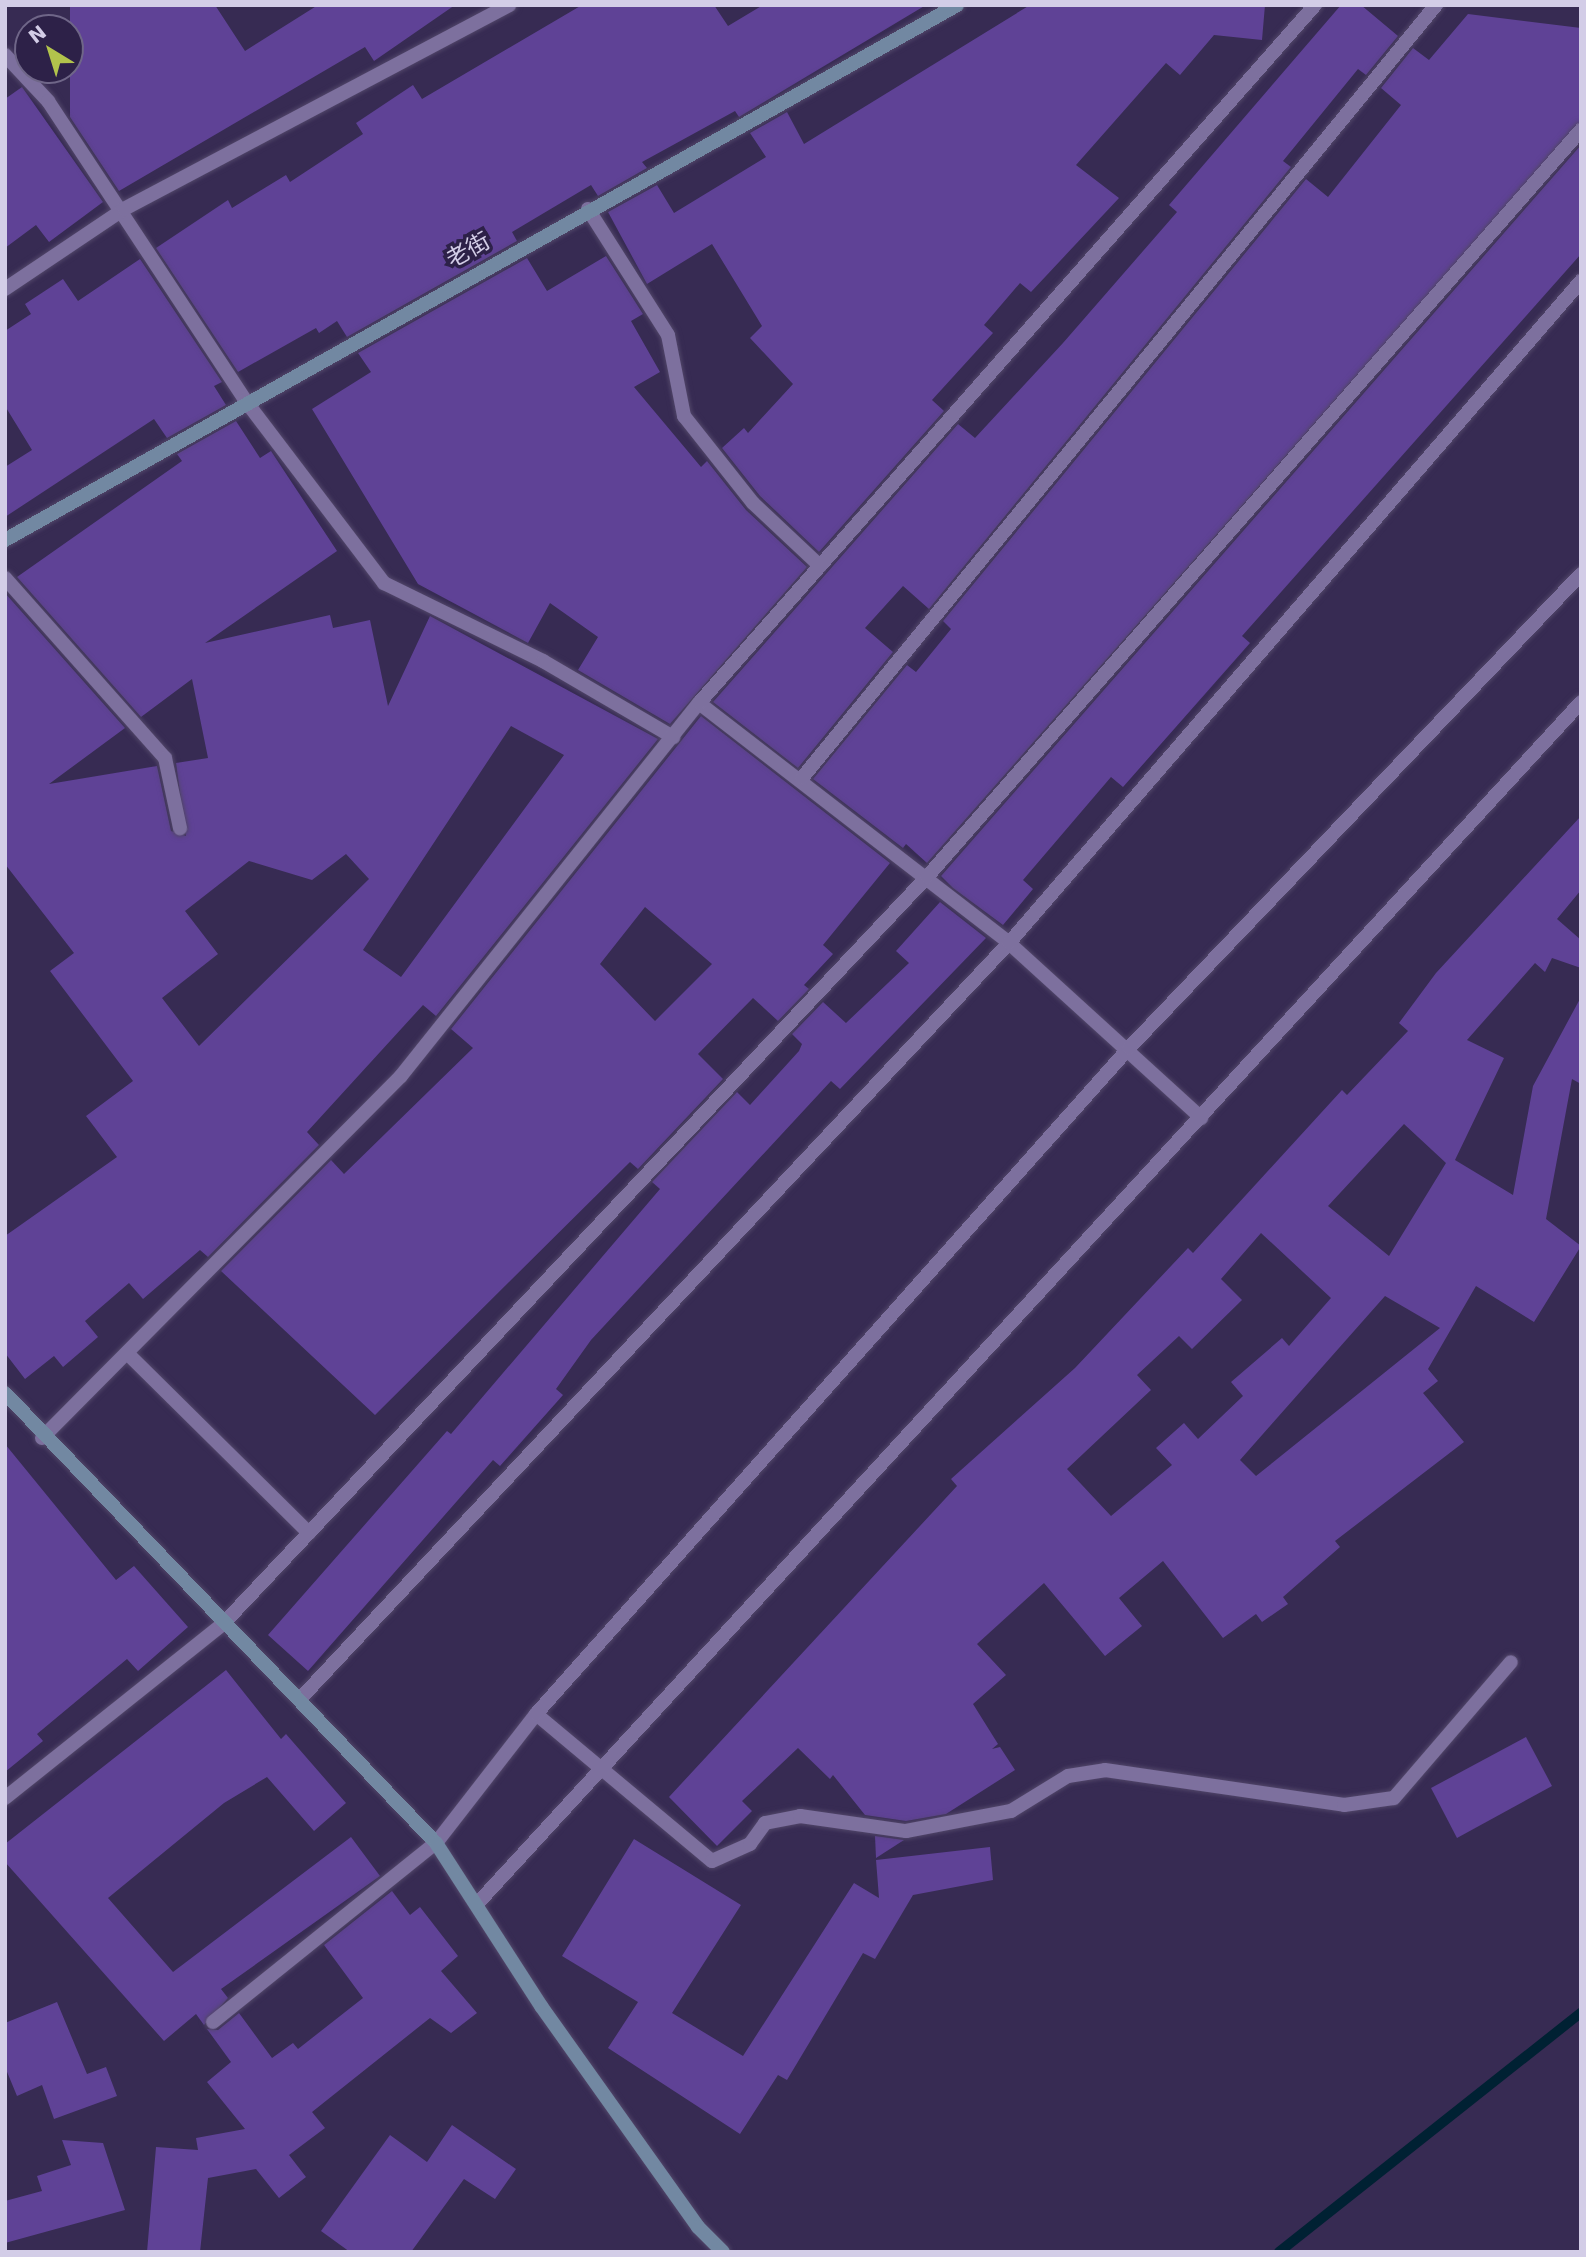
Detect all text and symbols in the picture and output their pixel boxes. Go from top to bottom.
north arrow [14,14,84,84]
text: N [24,20,50,48]
street label: 老街 [441,227,495,273]

